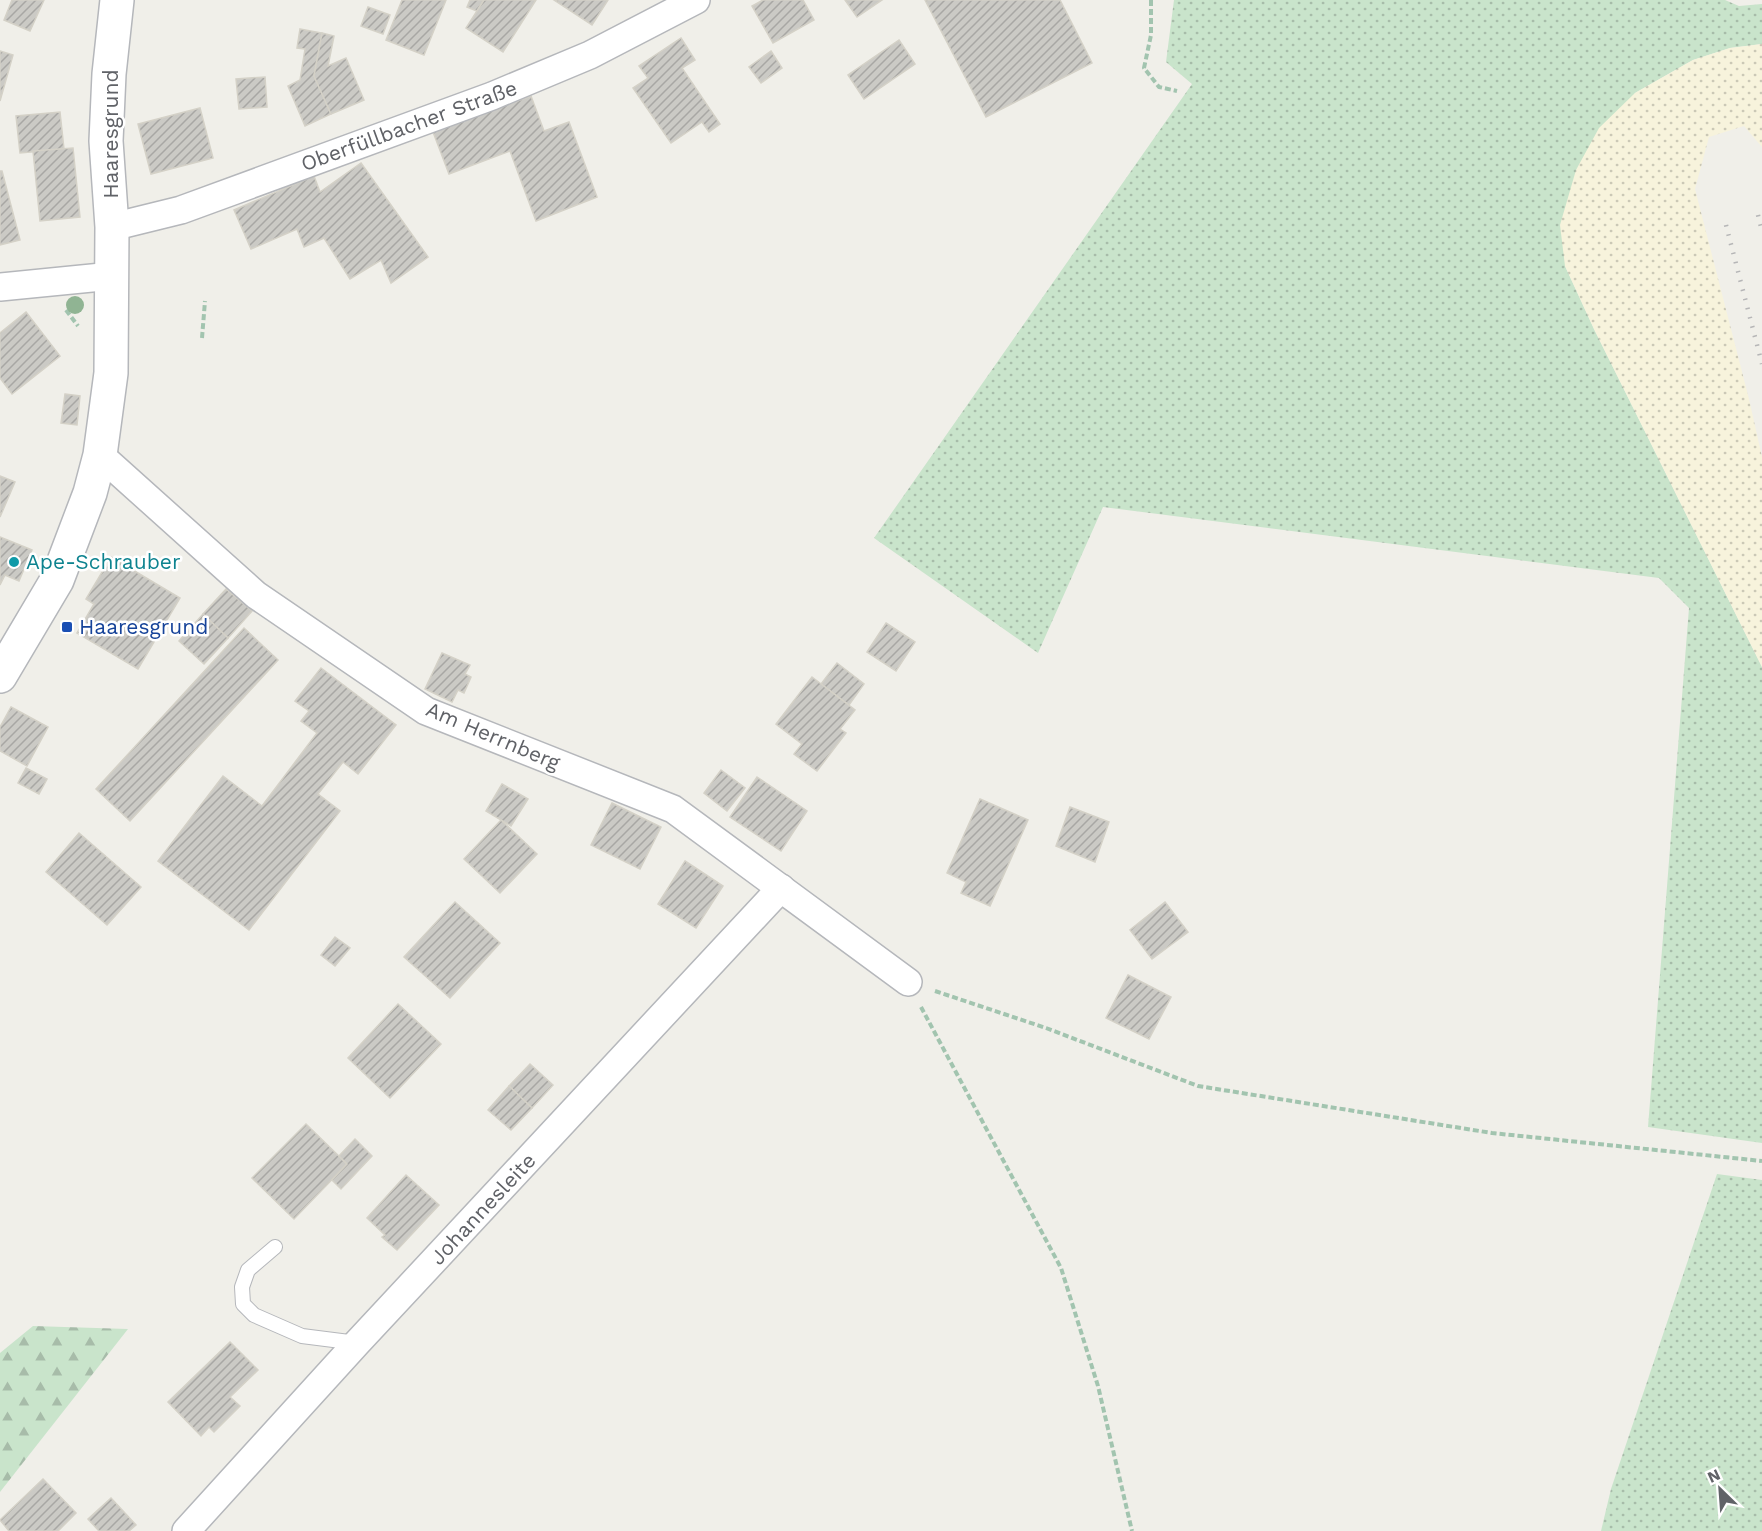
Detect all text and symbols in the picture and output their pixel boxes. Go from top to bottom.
street label: Haaresgrund [98,69,123,199]
street label: Oberfüllbacher Straße [297,75,520,176]
place label: Ape-Schrauber [26,549,181,574]
marker: Ape-Schrauber [7,555,21,569]
place label: Haaresgrund [79,614,208,639]
marker: Haaresgrund [60,620,74,634]
street label: Am Herrnberg [422,696,565,775]
street label: Johannesleite [425,1148,541,1270]
north arrow [1690,1459,1750,1519]
text: N [1704,1465,1723,1487]

